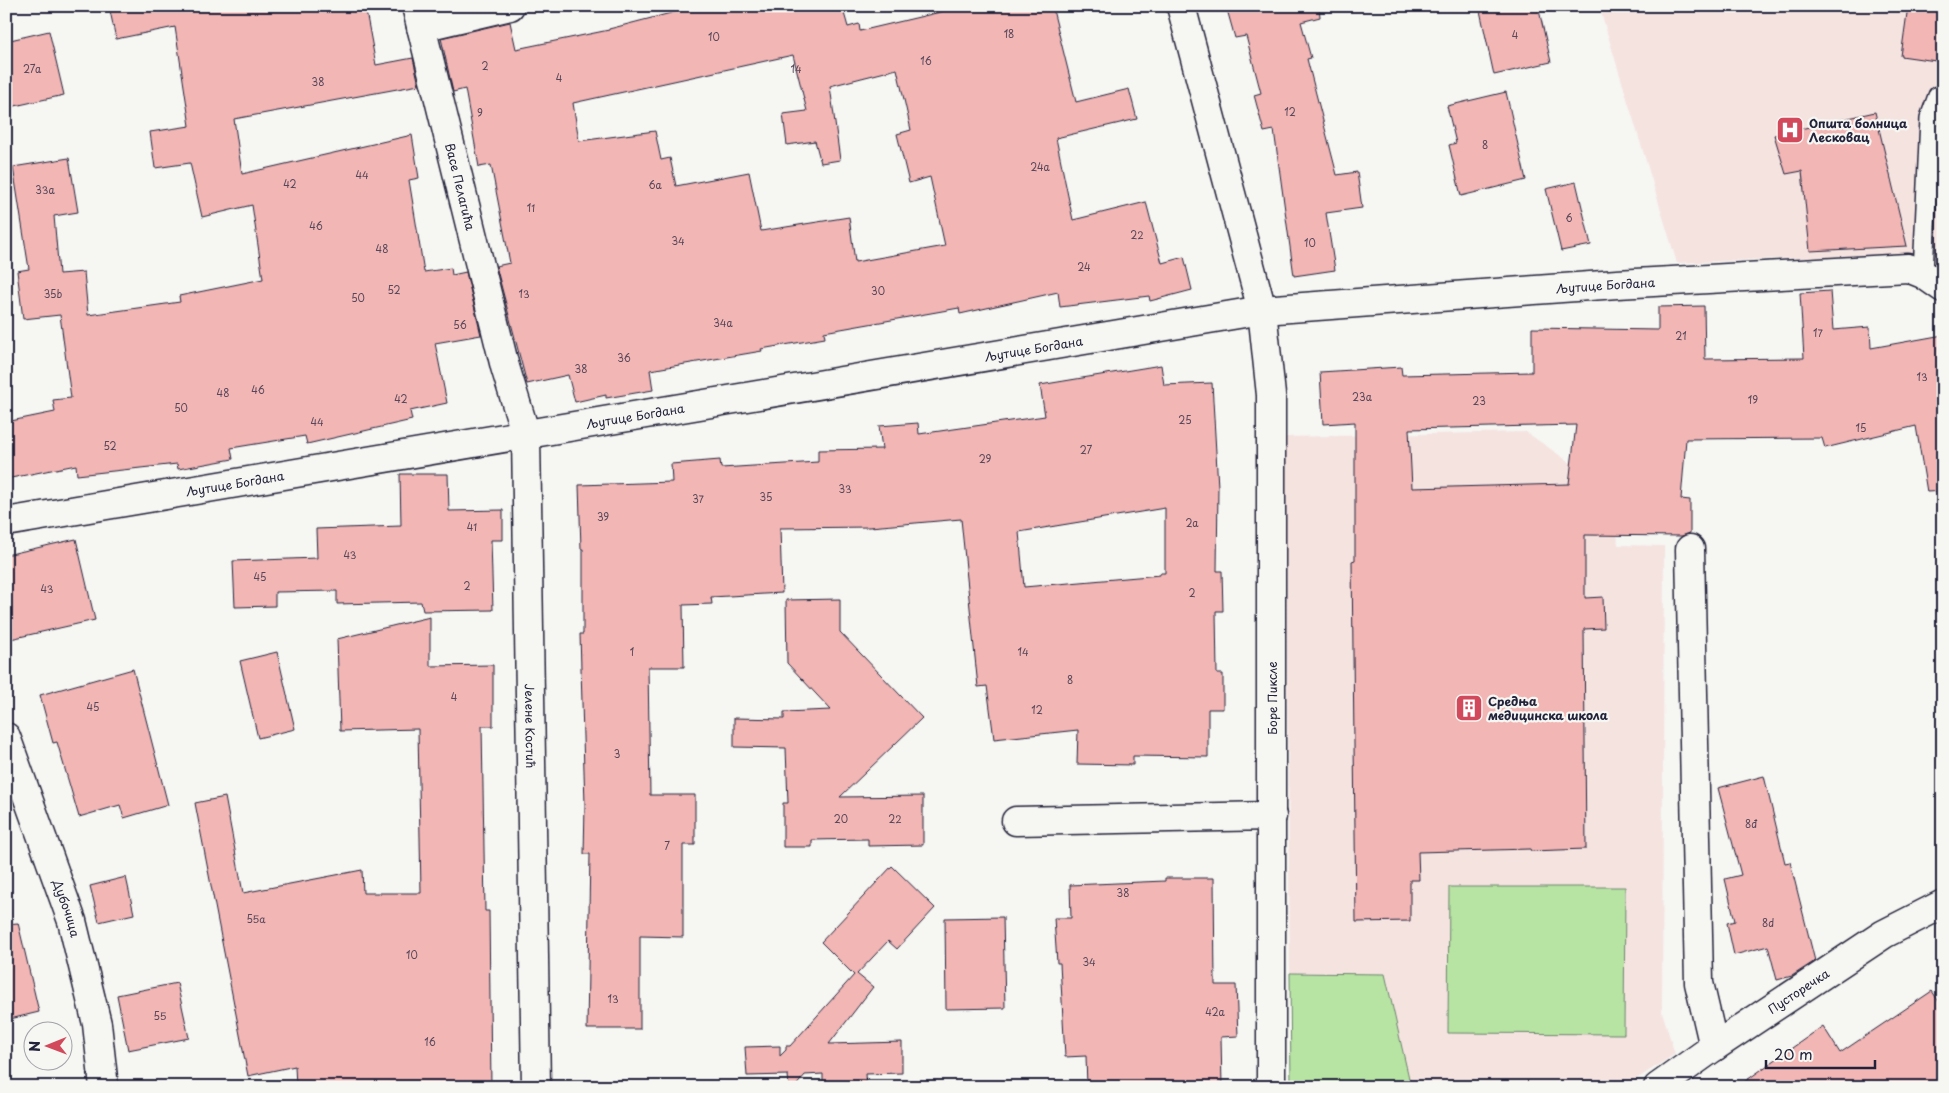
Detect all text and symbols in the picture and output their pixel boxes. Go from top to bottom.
house number: 18 [1004,26,1014,41]
house number: 4 [1512,27,1519,42]
house number: 10 [708,29,720,44]
house number: 16 [920,53,932,68]
house number: 2 [481,58,489,73]
house number: 27a [23,61,42,76]
house number: 14 [790,61,802,76]
house number: 4 [556,70,563,85]
house number: 38 [312,74,324,89]
house number: 12 [1284,104,1296,119]
house number: 9 [477,105,483,120]
place label: Општа болница Лесковац [1809,114,1908,146]
hospital icon: Општа болница Лесковац [1775,115,1805,145]
house number: 8 [1482,137,1488,152]
street label: Васе Пелагића [441,141,480,232]
house number: 24a [1030,159,1051,174]
house number: 44 [355,167,369,182]
house number: 42 [283,176,297,191]
house number: 6a [648,177,662,192]
house number: 33a [35,182,55,197]
house number: 11 [527,200,535,215]
house number: 6 [1565,210,1573,225]
house number: 46 [309,218,323,233]
house number: 22 [1130,227,1144,242]
house number: 34 [671,233,685,248]
house number: 10 [1304,235,1316,250]
house number: 48 [376,241,388,256]
house number: 24 [1077,259,1091,274]
street label: Љутице Богдана [1555,273,1656,297]
house number: 52 [387,282,401,297]
house number: 30 [871,283,885,298]
house number: 35b [44,286,63,301]
house number: 13 [518,286,530,301]
house number: 50 [351,290,365,305]
house number: 34a [713,315,734,330]
house number: 56 [453,317,467,332]
house number: 17 [1813,325,1824,340]
house number: 21 [1675,328,1687,343]
street label: Љутице Богдана [983,331,1084,366]
house number: 36 [617,350,631,365]
house number: 38 [575,361,587,376]
house number: 13 [1916,369,1928,384]
house number: 46 [251,382,265,397]
house number: 48 [217,385,229,400]
house number: 23a [1352,389,1373,404]
house number: 42 [394,391,408,406]
house number: 19 [1748,392,1758,407]
house number: 23 [1472,393,1486,408]
street label: Љутице Богдана [585,399,686,433]
house number: 50 [174,400,188,415]
house number: 25 [1178,412,1192,427]
house number: 44 [310,414,324,429]
house number: 15 [1856,420,1866,435]
house number: 52 [103,438,117,453]
house number: 27 [1080,442,1093,457]
house number: 29 [979,451,992,466]
street label: Љутице Богдана [184,466,286,501]
house number: 33 [838,481,852,496]
house number: 35 [760,489,772,504]
house number: 37 [692,491,705,506]
house number: 39 [597,509,609,524]
house number: 2a [1185,515,1199,530]
house number: 41 [467,519,477,534]
house number: 43 [344,547,357,562]
house number: 45 [254,569,266,584]
house number: 2 [463,578,471,593]
house number: 43 [41,581,54,596]
house number: 2 [1188,585,1196,600]
house number: 1 [630,644,634,659]
house number: 14 [1017,644,1029,659]
street label: Боре Пиксле [1263,661,1281,735]
house number: 8 [1067,672,1073,687]
street label: Јелене Костић [521,684,540,768]
house number: 4 [451,689,458,704]
place label: Средња медицинска школа [1488,692,1608,724]
building icon: Средња медицинска школа [1454,693,1484,723]
house number: 45 [87,699,99,714]
house number: 12 [1031,702,1043,717]
house number: 3 [614,746,620,761]
house number: 20 [834,811,848,826]
house number: 22 [888,811,902,826]
house number: 8đ [1745,816,1758,831]
house number: 7 [664,838,670,853]
street label: Дубочица [49,876,85,940]
house number: 38 [1117,885,1129,900]
house number: 55a [246,911,266,926]
house number: 8d [1762,915,1774,930]
house number: 10 [406,947,418,962]
house number: 34 [1082,954,1096,969]
street label: Пусторечка [1764,964,1833,1018]
house number: 13 [607,991,619,1006]
house number: 42a [1205,1004,1225,1019]
house number: 55 [154,1008,167,1023]
north arrow [22,1020,72,1070]
house number: 16 [424,1034,436,1049]
scale bar [1766,1038,1875,1070]
text: N [24,1041,45,1052]
text: 20 m [1774,1042,1813,1065]

